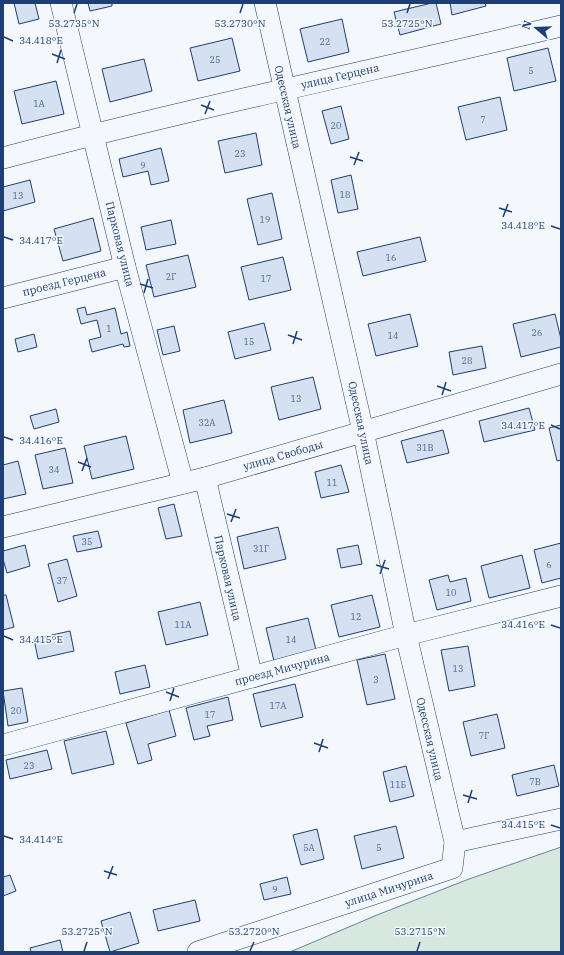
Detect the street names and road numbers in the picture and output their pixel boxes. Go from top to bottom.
street label: улица Герцена [300,60,380,92]
street label: Одесская улица [272,64,304,150]
street label: Парковая улица [103,200,137,288]
street label: проезд Герцена [21,265,107,299]
street label: Одесская улица [345,380,377,466]
street label: улица Свободы [241,437,325,473]
street label: Парковая улица [211,534,245,622]
street label: проезд Мичурина [233,650,331,688]
street label: Одесская улица [414,696,446,782]
street label: улица Мичурина [343,868,435,910]

